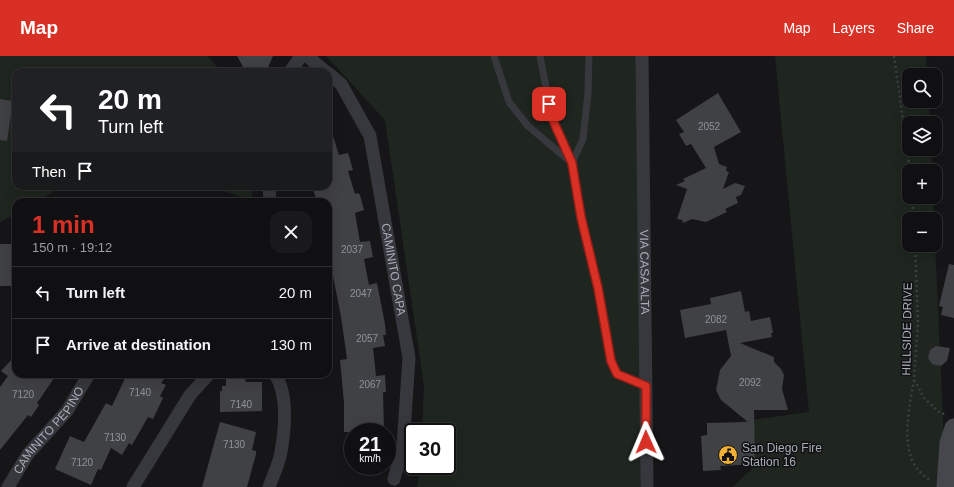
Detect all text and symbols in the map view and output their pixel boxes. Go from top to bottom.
text: Map [20,17,58,38]
text: Map [783,20,811,36]
text: Layers [833,20,875,36]
text: Share [897,20,934,36]
map controls [902,68,942,252]
button: search [902,68,942,108]
icon: left [32,84,84,136]
text: 20 m [98,84,162,115]
pin [532,87,566,121]
icon: arrive [538,93,560,115]
button: layers [902,116,942,156]
text: Turn left [98,117,163,137]
house number: 2052 [698,121,721,132]
icon: arrive [74,160,96,182]
text: Then [32,163,66,180]
button: + [902,164,942,204]
text: 1 min [32,211,95,238]
button: close [270,211,312,253]
button: − [902,212,942,252]
street label: CAMINITO CAPA [378,222,408,317]
street label: VIA CASA ALTA [637,229,652,315]
text: 150 m · 19:12 [32,240,112,255]
house number: 2037 [341,244,364,255]
icon: left [32,282,54,304]
street label: HILLSIDE DRIVE [899,282,915,376]
text: Turn left [66,284,125,301]
text: 20 m [279,284,312,301]
house number: 2047 [350,288,373,299]
house number: 2082 [705,314,728,325]
house number: 2057 [356,333,379,344]
icon: arrive [32,334,54,356]
text: Arrive at destination [66,336,211,353]
text: 130 m [270,336,312,353]
house number: 2092 [739,377,762,388]
house number: 2067 [359,379,382,390]
street label: CAMINITO PEPINO [10,384,87,477]
house number: 7140 [129,387,152,398]
house number: 7120 [12,389,35,400]
house number: 7140 [230,399,253,410]
position arrow [625,421,667,463]
speed limit sign: 30 [404,423,456,475]
house number: 7130 [104,432,127,443]
text: 21 [359,433,381,455]
house number: 7130 [223,439,246,450]
place label: San Diego Fire Station 16 [742,441,822,469]
public building icon: San Diego Fire Station 16 [717,444,739,466]
text: km/h [359,453,381,464]
house number: 7120 [71,457,94,468]

